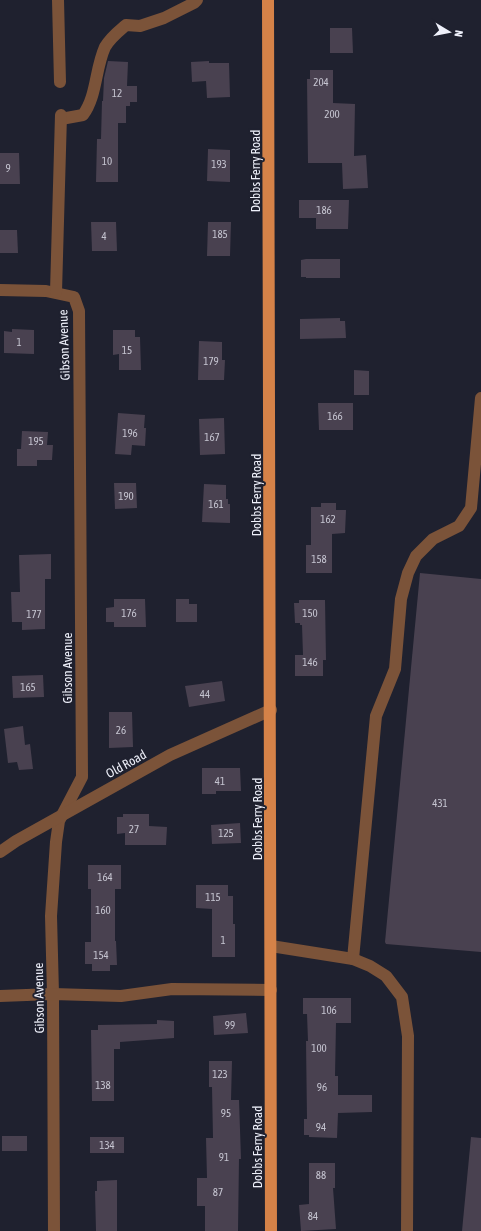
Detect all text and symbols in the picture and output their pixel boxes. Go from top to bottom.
north arrow [429,12,469,52]
text: N [452,29,465,38]
house number: 204 [313,76,329,88]
house number: 12 [112,87,122,99]
house number: 200 [324,108,340,120]
street label: Dobbs Ferry Road [248,130,263,212]
house number: 10 [102,155,112,167]
house number: 193 [211,158,227,170]
house number: 9 [5,162,11,174]
house number: 186 [316,204,332,216]
house number: 185 [212,228,228,240]
house number: 4 [101,230,107,242]
street label: Gibson Avenue [55,309,73,381]
house number: 1 [16,336,22,348]
house number: 15 [122,344,132,356]
house number: 179 [203,355,219,367]
house number: 166 [327,410,343,422]
house number: 196 [122,427,138,439]
house number: 167 [204,431,220,443]
house number: 195 [28,435,44,447]
street label: Dobbs Ferry Road [249,454,264,536]
house number: 190 [118,490,134,502]
house number: 161 [208,498,224,510]
house number: 162 [320,513,336,525]
house number: 158 [311,553,327,565]
house number: 176 [121,607,137,619]
house number: 150 [302,607,318,619]
house number: 177 [26,608,42,620]
street label: Gibson Avenue [60,632,75,703]
house number: 146 [302,656,318,668]
house number: 165 [20,681,36,693]
house number: 44 [200,688,210,700]
house number: 26 [116,724,126,736]
street label: Old Road [103,747,149,781]
house number: 41 [215,775,225,787]
street label: Dobbs Ferry Road [250,778,265,860]
house number: 431 [432,797,448,809]
house number: 27 [129,823,139,835]
house number: 125 [218,827,234,839]
house number: 164 [97,871,113,883]
house number: 115 [205,891,221,903]
house number: 160 [95,904,111,916]
house number: 1 [220,934,226,946]
house number: 154 [93,949,109,961]
street label: Gibson Avenue [31,962,47,1034]
house number: 106 [321,1004,337,1016]
house number: 99 [225,1019,235,1031]
house number: 100 [311,1042,327,1054]
house number: 123 [212,1068,228,1080]
house number: 138 [95,1079,111,1091]
house number: 96 [317,1081,327,1093]
street label: Dobbs Ferry Road [250,1106,265,1188]
house number: 95 [221,1107,231,1119]
house number: 94 [316,1121,326,1133]
house number: 134 [99,1139,115,1151]
house number: 91 [219,1151,229,1163]
house number: 88 [316,1169,326,1181]
house number: 87 [213,1186,223,1198]
house number: 84 [308,1210,318,1222]

